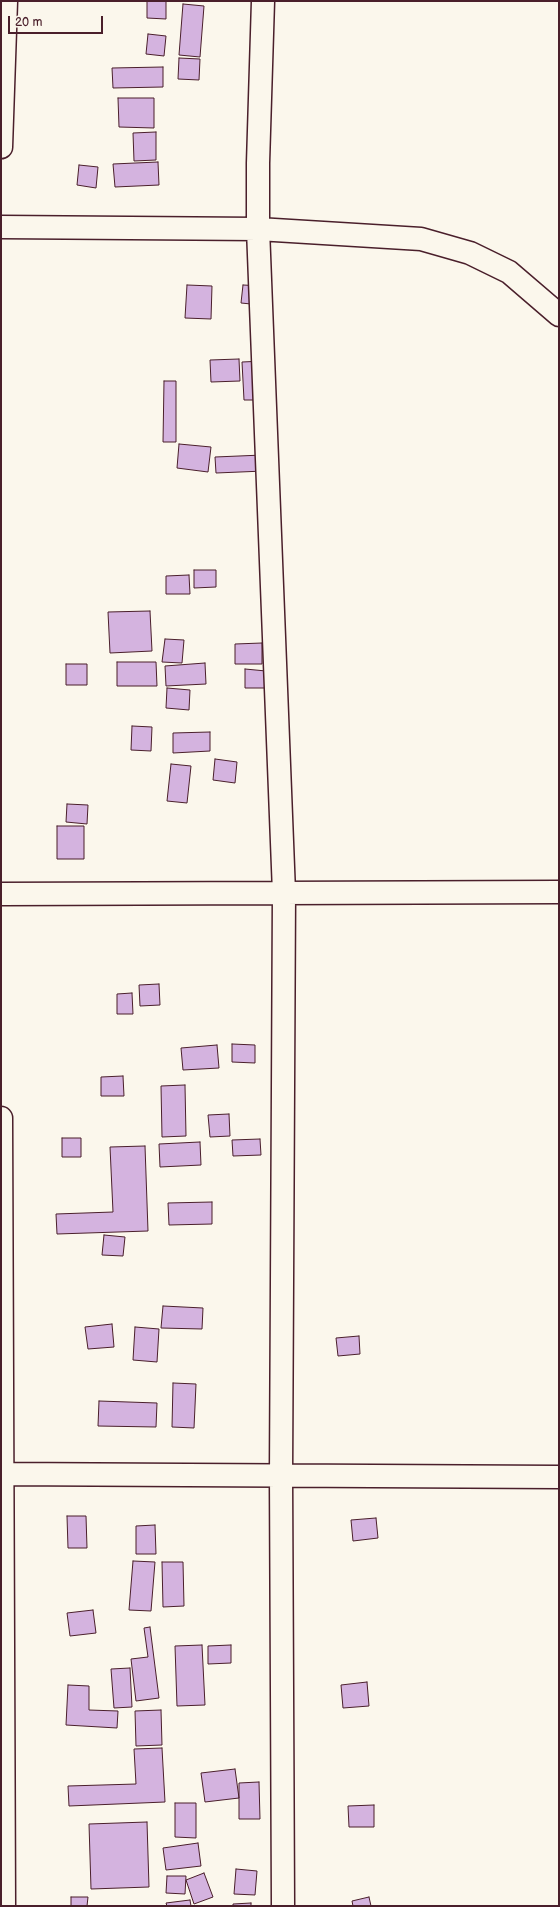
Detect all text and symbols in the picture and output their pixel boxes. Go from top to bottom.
scale bar [10,8,105,34]
text: 20 m [15,15,42,30]

